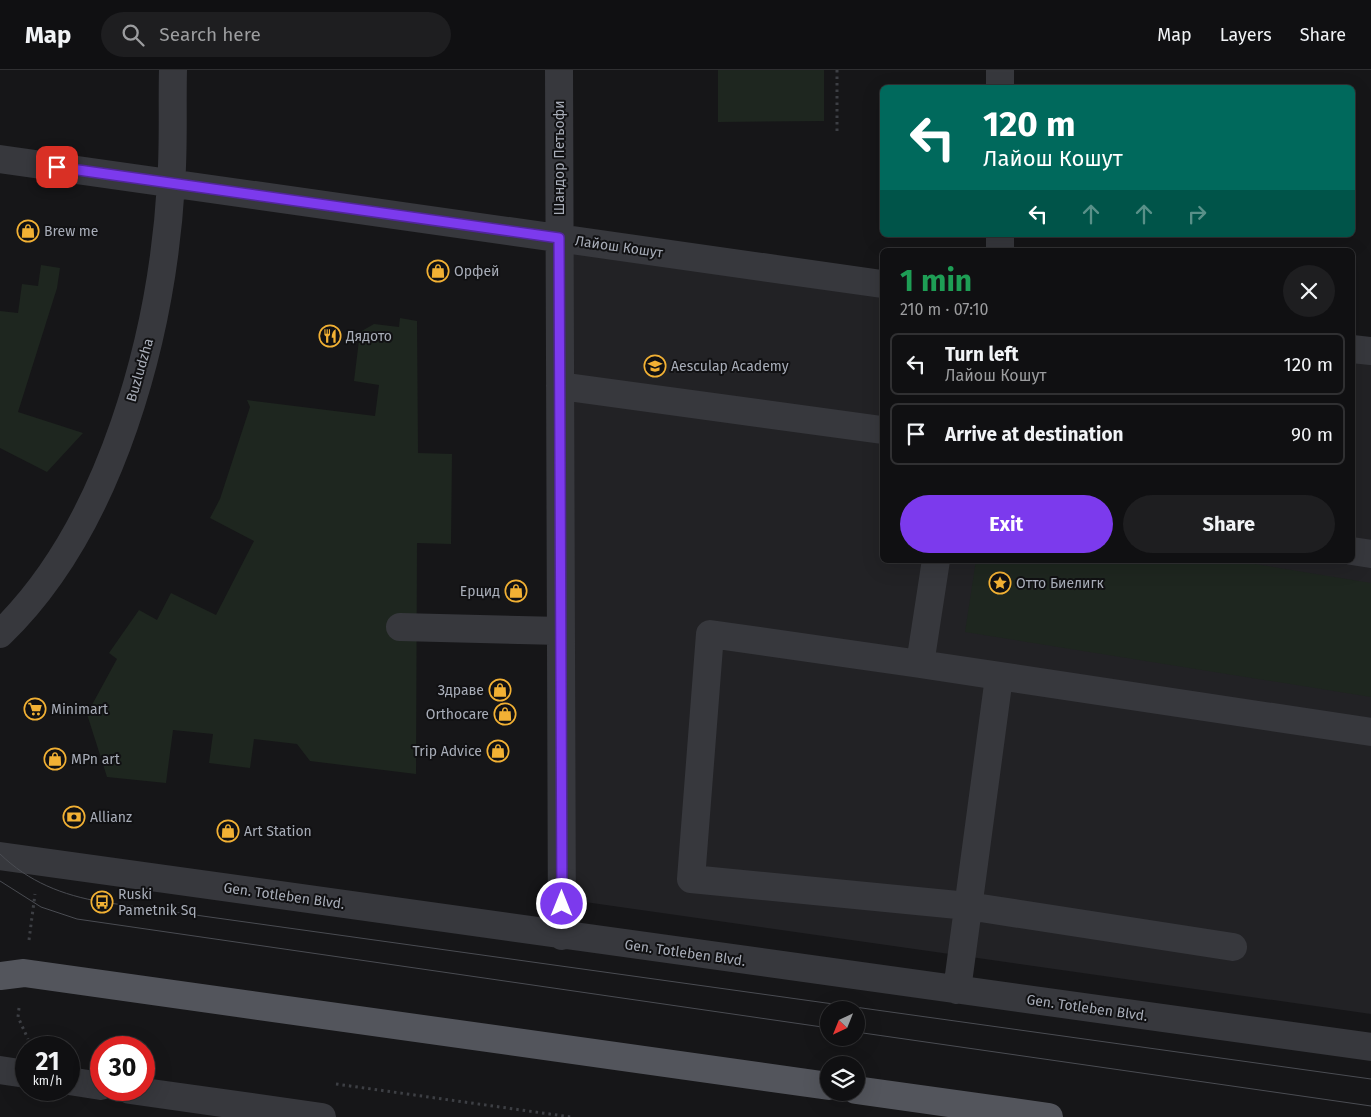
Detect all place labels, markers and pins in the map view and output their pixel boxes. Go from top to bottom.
pin [36,146,78,188]
shop icon: Brew me [16,219,40,243]
place label: Brew me [44,223,99,240]
shop icon: Орфей [426,259,450,283]
place label: Орфей [454,263,499,280]
restaurant icon: Дядото [318,324,342,348]
place label: Дядото [345,328,392,345]
school or university icon: Aesculap Academy [643,354,667,378]
place label: Aesculap Academy [671,358,789,375]
place icon: Отто Биелигк [988,571,1012,595]
place label: Отто Биелигк [1016,575,1104,592]
shop icon: Ерцид [504,579,528,603]
place label: Ерцид [460,583,500,600]
shop icon: Здраве [488,678,512,702]
place label: Здраве [438,682,484,699]
supermarket icon: Minimart [23,697,47,721]
place label: Minimart [51,701,109,718]
shop icon: Orthocare [493,702,517,726]
place label: Orthocare [426,706,489,723]
shop icon: Trip Advice [486,739,510,763]
place label: Trip Advice [413,743,482,760]
shop icon: MPn art [43,747,67,771]
place label: MPn art [71,751,121,768]
bank icon: Allianz [62,805,86,829]
place label: Allianz [90,809,132,826]
shop icon: Art Station [216,819,240,843]
place label: Art Station [244,823,312,840]
place label: Ruski Pametnik Sq [118,886,197,919]
bus stop icon: Ruski Pametnik Sq [90,890,114,914]

